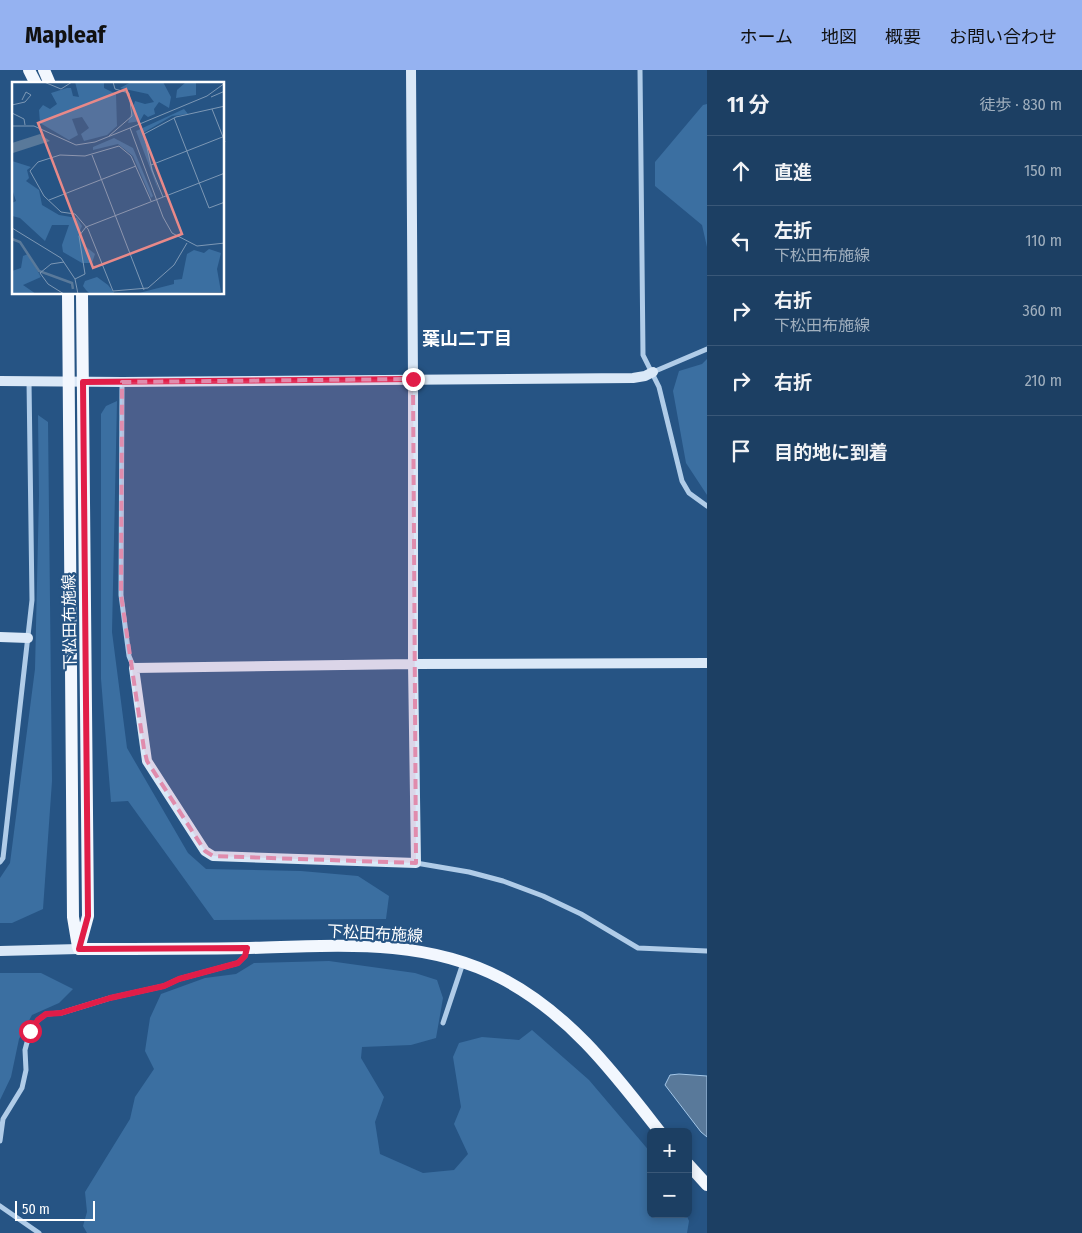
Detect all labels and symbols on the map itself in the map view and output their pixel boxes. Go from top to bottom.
inset map [12,82,225,295]
district label: 葉山二丁目 [422,328,512,350]
route end [402,368,425,391]
street label: 下松田布施線 [59,574,80,670]
street label: 下松田布施線 [327,921,423,945]
route start [19,1020,42,1043]
scale bar [15,1198,95,1221]

